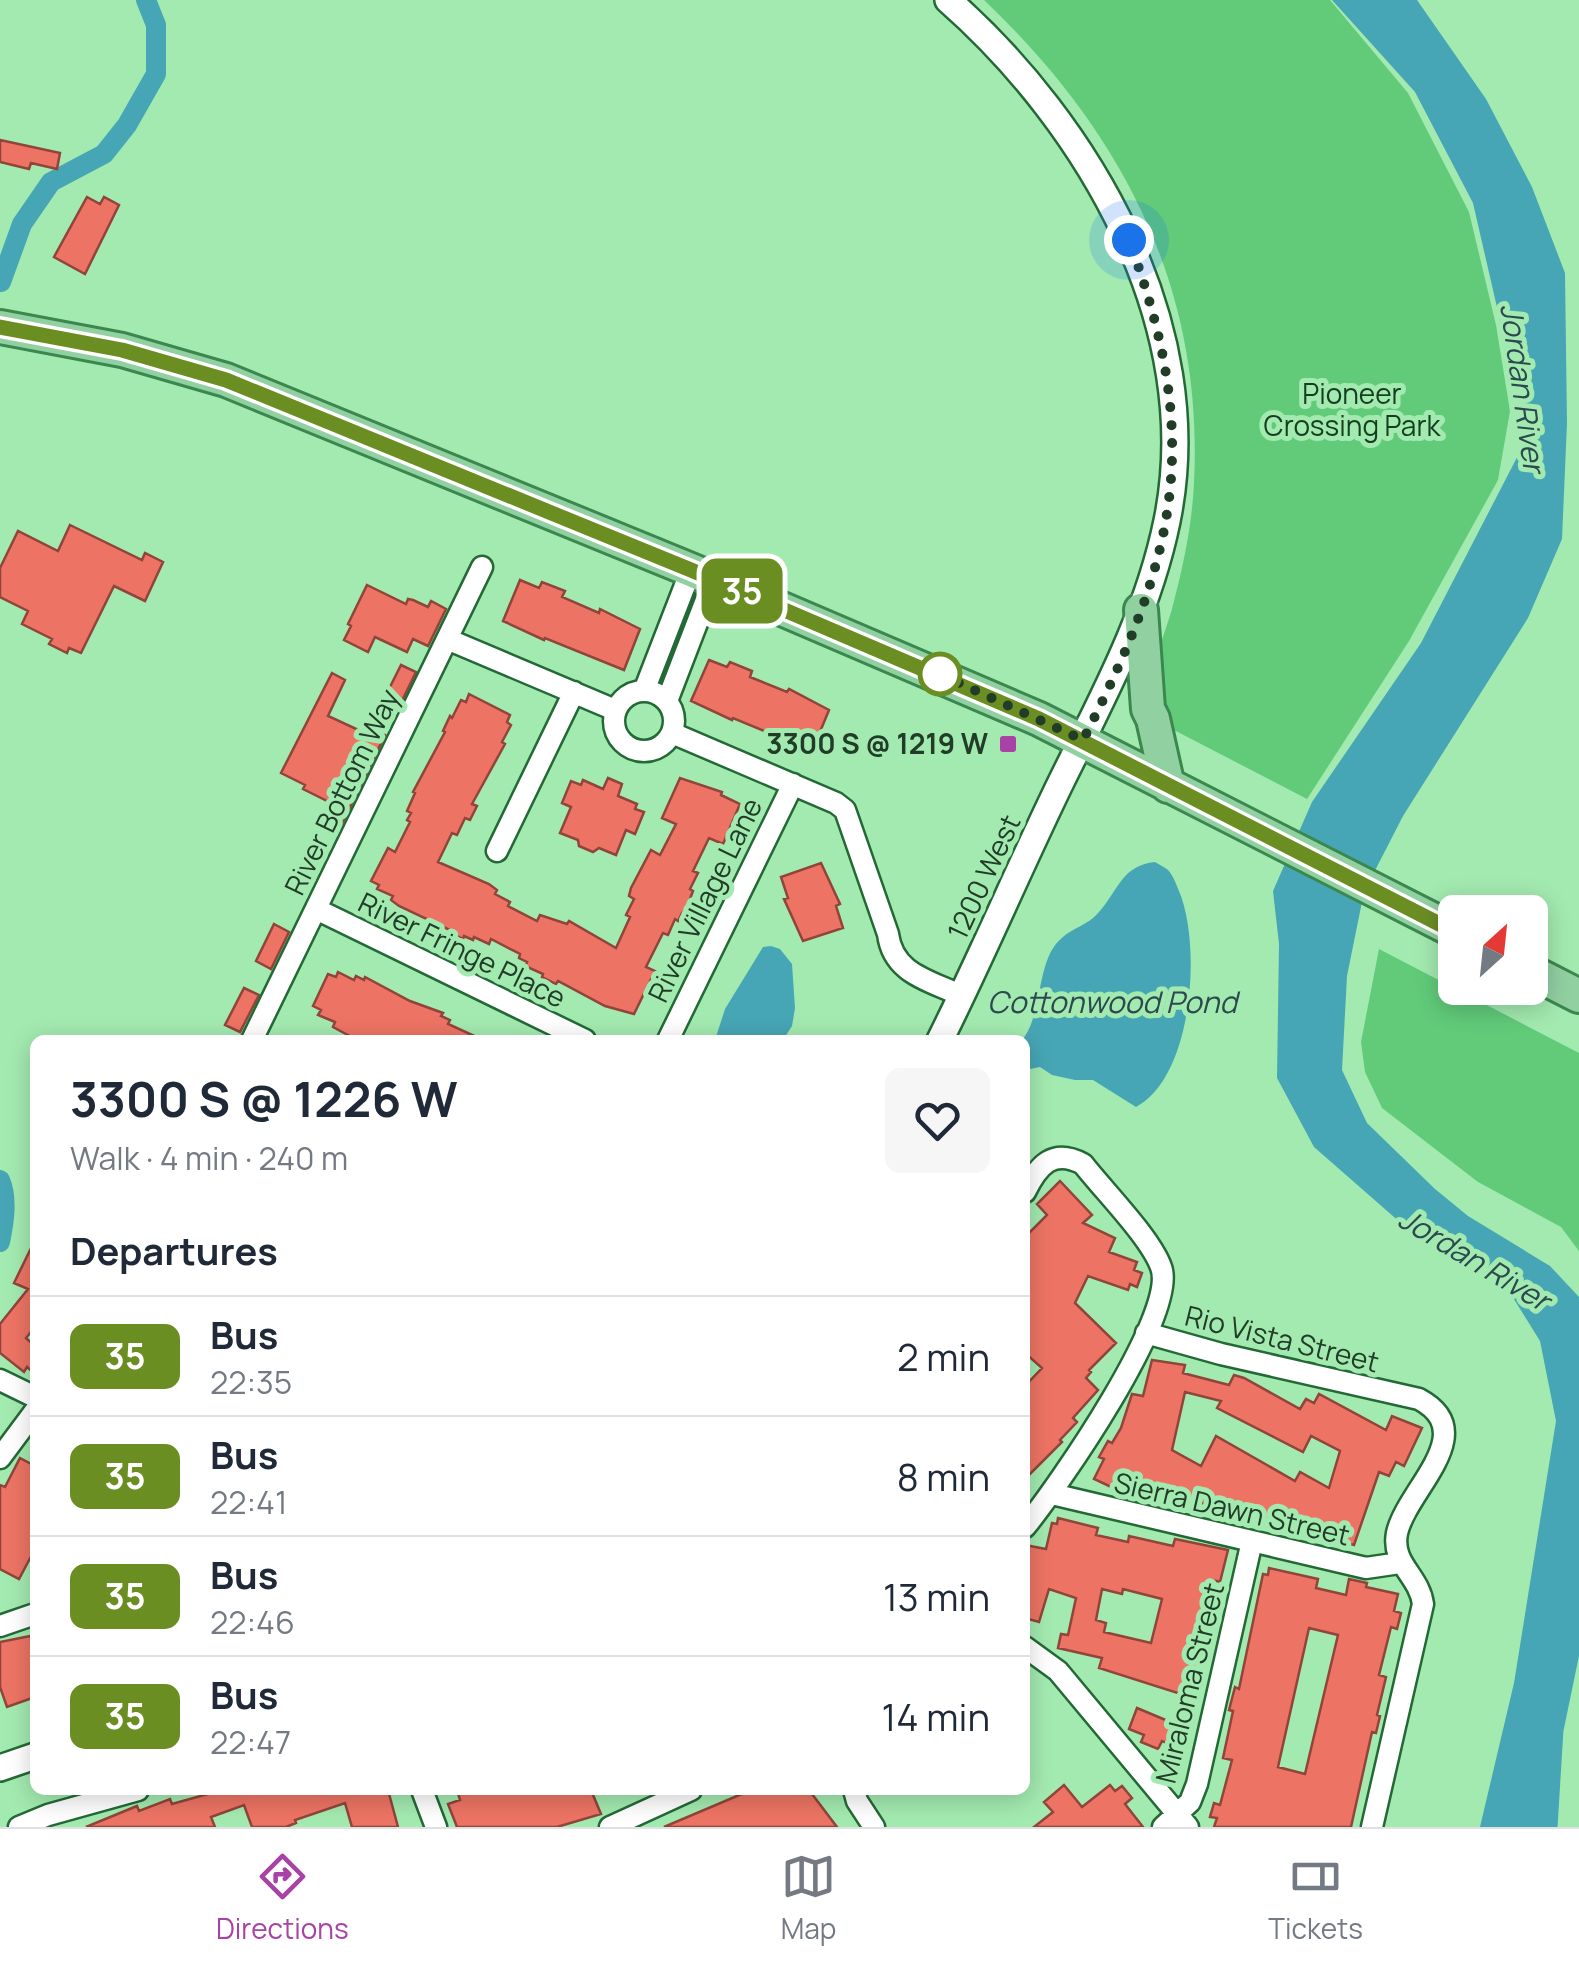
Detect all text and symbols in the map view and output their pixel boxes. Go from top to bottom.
your location [1104,215,1154,265]
water label: Jordan River [1491,301,1556,479]
park label: Pioneer Crossing Park [1264,374,1442,444]
line badge: 35 [697,558,787,624]
text: 35 [722,567,762,615]
unlabelled marker [919,653,961,695]
street label: River Bottom Way [275,682,408,901]
place label: 3300 S @ 1219 W [766,724,988,762]
marker: 3300 S @ 1219 W [997,733,1019,755]
street label: River Village Lane [638,791,770,1008]
street label: 1200 West [938,808,1029,945]
street label: River Fringe Place [352,882,572,1016]
north arrow [1438,895,1548,1005]
map controls [1438,895,1548,1005]
water label: Cottonwood Pond [987,981,1241,1022]
text: 3300 S @ 1226 W [70,1066,458,1131]
button: heart [885,1068,990,1173]
text: Walk · 4 min · 240 m [70,1136,348,1180]
water label: Jordan River [1392,1198,1561,1322]
text: Departures [70,1224,278,1276]
street label: Rio Vista Street [1181,1296,1383,1380]
text: Bus [210,1308,278,1360]
text: 2 min [897,1330,990,1382]
text: 35 [105,1332,145,1380]
text: 22:35 [210,1360,292,1404]
text: Bus [210,1428,278,1480]
text: 8 min [897,1450,990,1502]
text: 35 [105,1452,145,1500]
street label: Sierra Dawn Street [1111,1462,1354,1554]
text: 22:41 [210,1480,287,1524]
text: Bus [210,1548,278,1600]
text: 13 min [883,1570,990,1622]
text: 35 [105,1572,145,1620]
street label: Miraloma Street [1146,1579,1232,1787]
text: 22:46 [210,1600,295,1644]
text: Bus [210,1668,278,1720]
text: 14 min [882,1690,990,1742]
text: 35 [105,1692,145,1740]
text: 22:47 [210,1720,291,1764]
tab: Directions [216,1849,349,1947]
tab: Map [781,1849,836,1947]
tab: Tickets [1268,1849,1363,1947]

